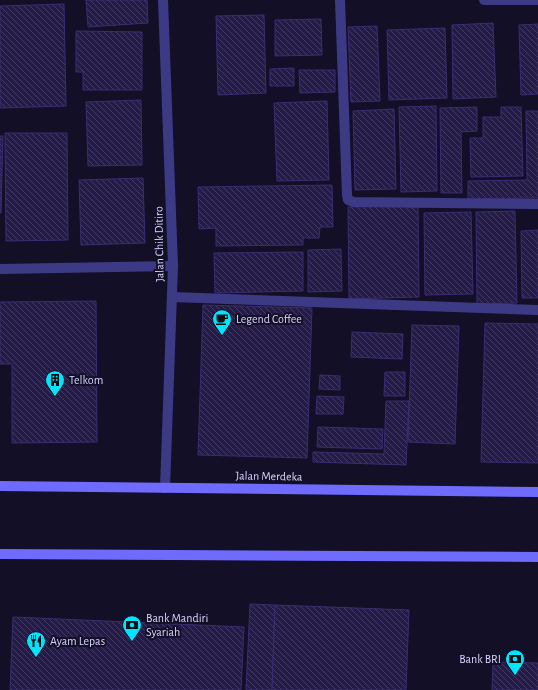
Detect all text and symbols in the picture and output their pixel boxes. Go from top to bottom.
street label: Jalan Chik Ditiro [152,206,166,282]
cafe icon: Legend Coffee [211,308,233,336]
place label: Legend Coffee [236,313,302,325]
building icon: Telkom [44,369,66,397]
place label: Telkom [69,374,103,386]
street label: Jalan Merdeka [236,469,303,483]
place label: Bank Mandiri Syariah [146,612,208,639]
bank icon: Bank Mandiri Syariah [121,614,143,642]
restaurant icon: Ayam Lepas [25,630,47,658]
place label: Ayam Lepas [50,635,105,648]
bank icon: Bank BRI [504,648,526,676]
place label: Bank BRI [459,653,501,665]

